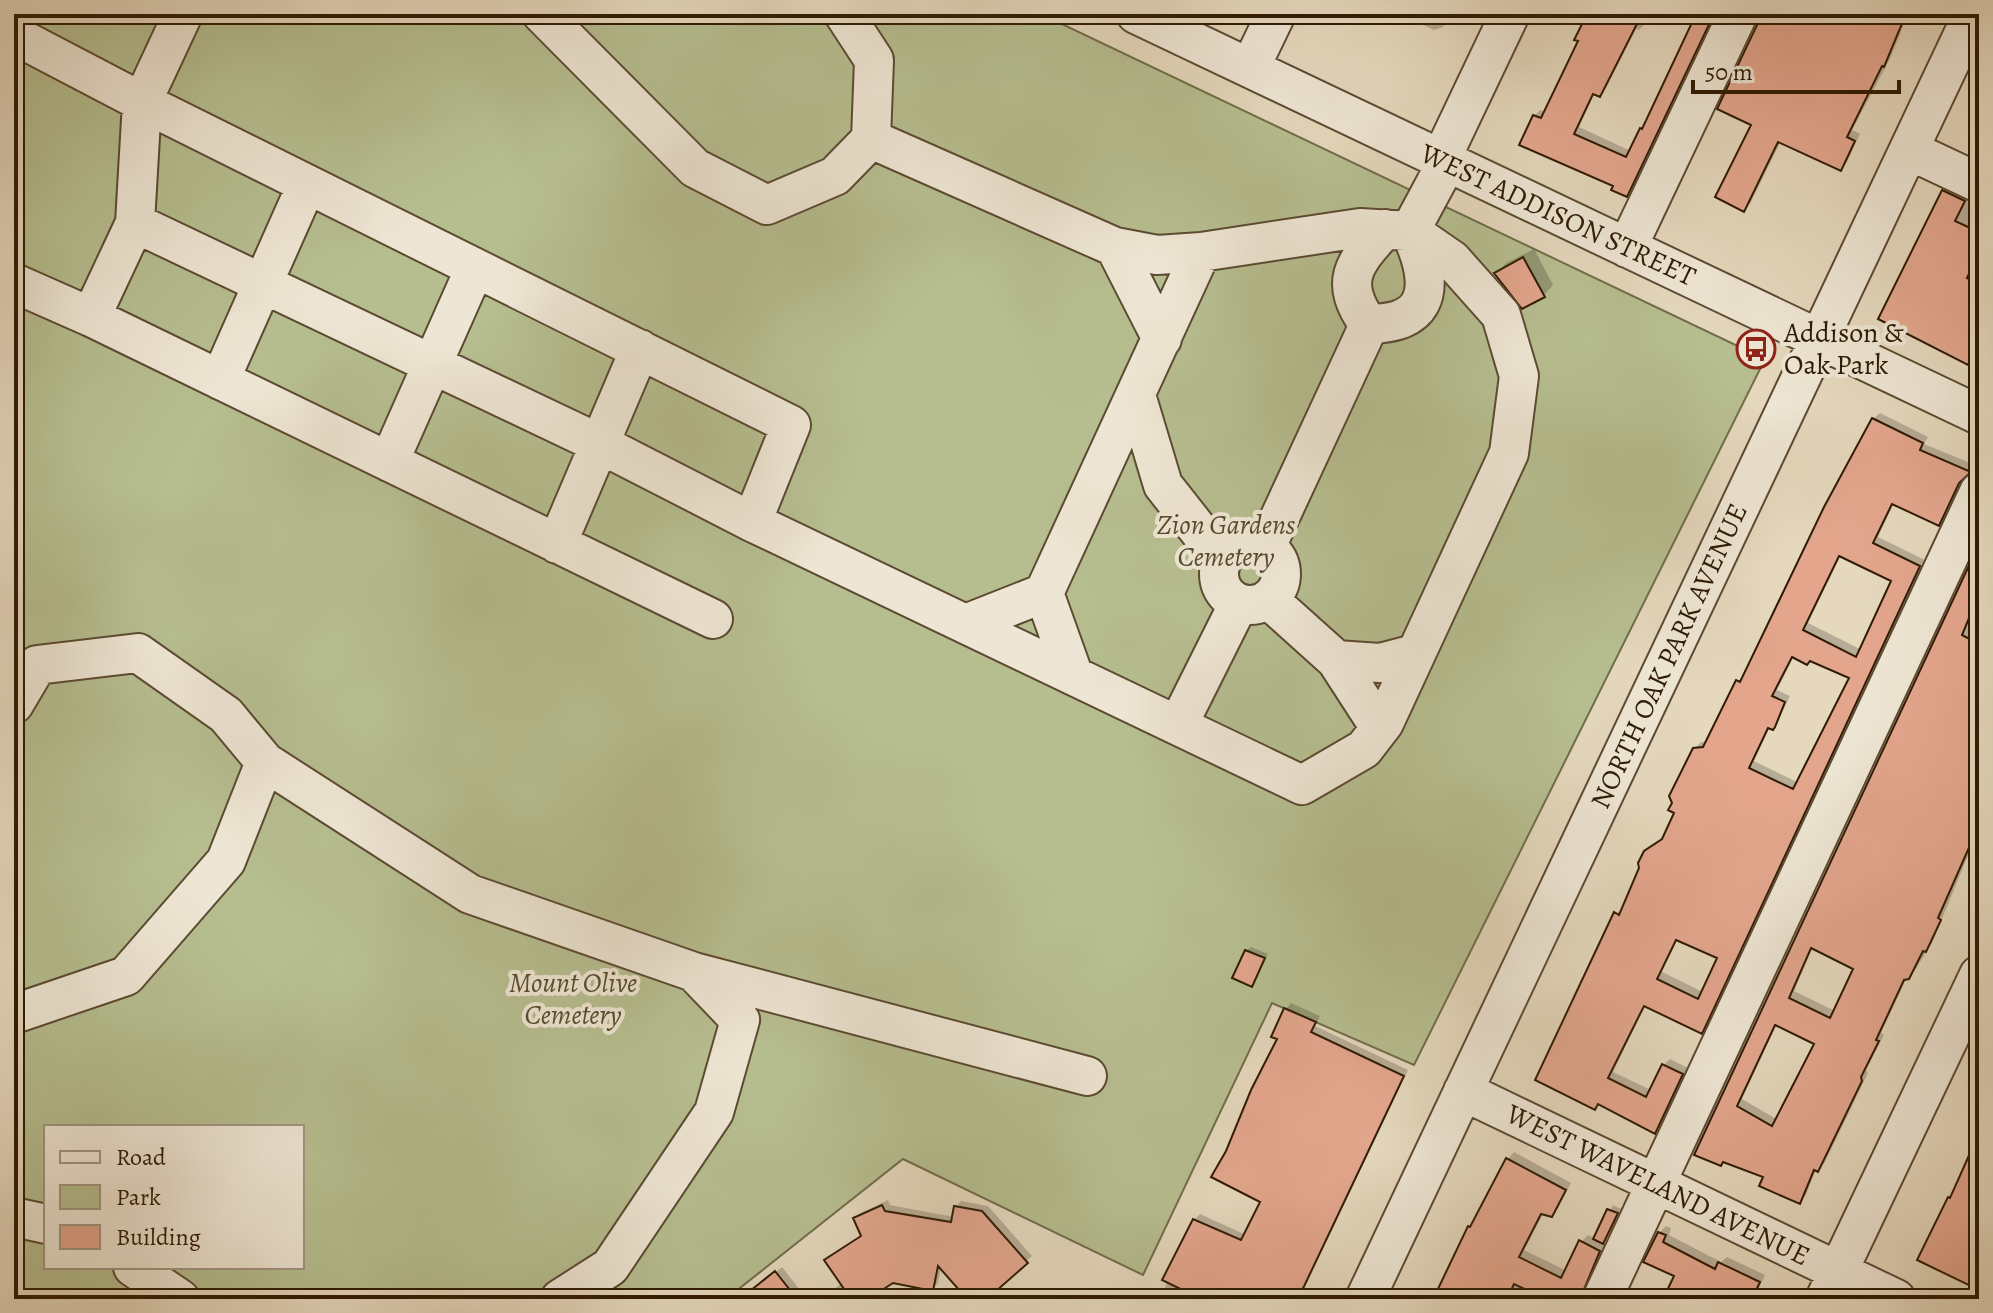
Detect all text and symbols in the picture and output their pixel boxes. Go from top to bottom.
scale bar [1693,44,1899,94]
text: 50 m [1705,56,1753,88]
street label: WEST ADDISON STREET [1413,134,1702,296]
place label: Addison & Oak Park [1783,314,1904,384]
bus stop icon: Addison & Oak Park [1735,328,1777,370]
street label: NORTH OAK PARK AVENUE [1581,497,1757,815]
park label: Zion Gardens Cemetery [1157,506,1296,576]
park label: Mount Olive Cemetery [509,964,637,1034]
street label: WEST WAVELAND AVENUE [1499,1094,1816,1275]
legend [44,1125,304,1269]
text: Road [116,1141,166,1173]
text: Park [116,1181,161,1213]
text: Building [116,1221,201,1253]

